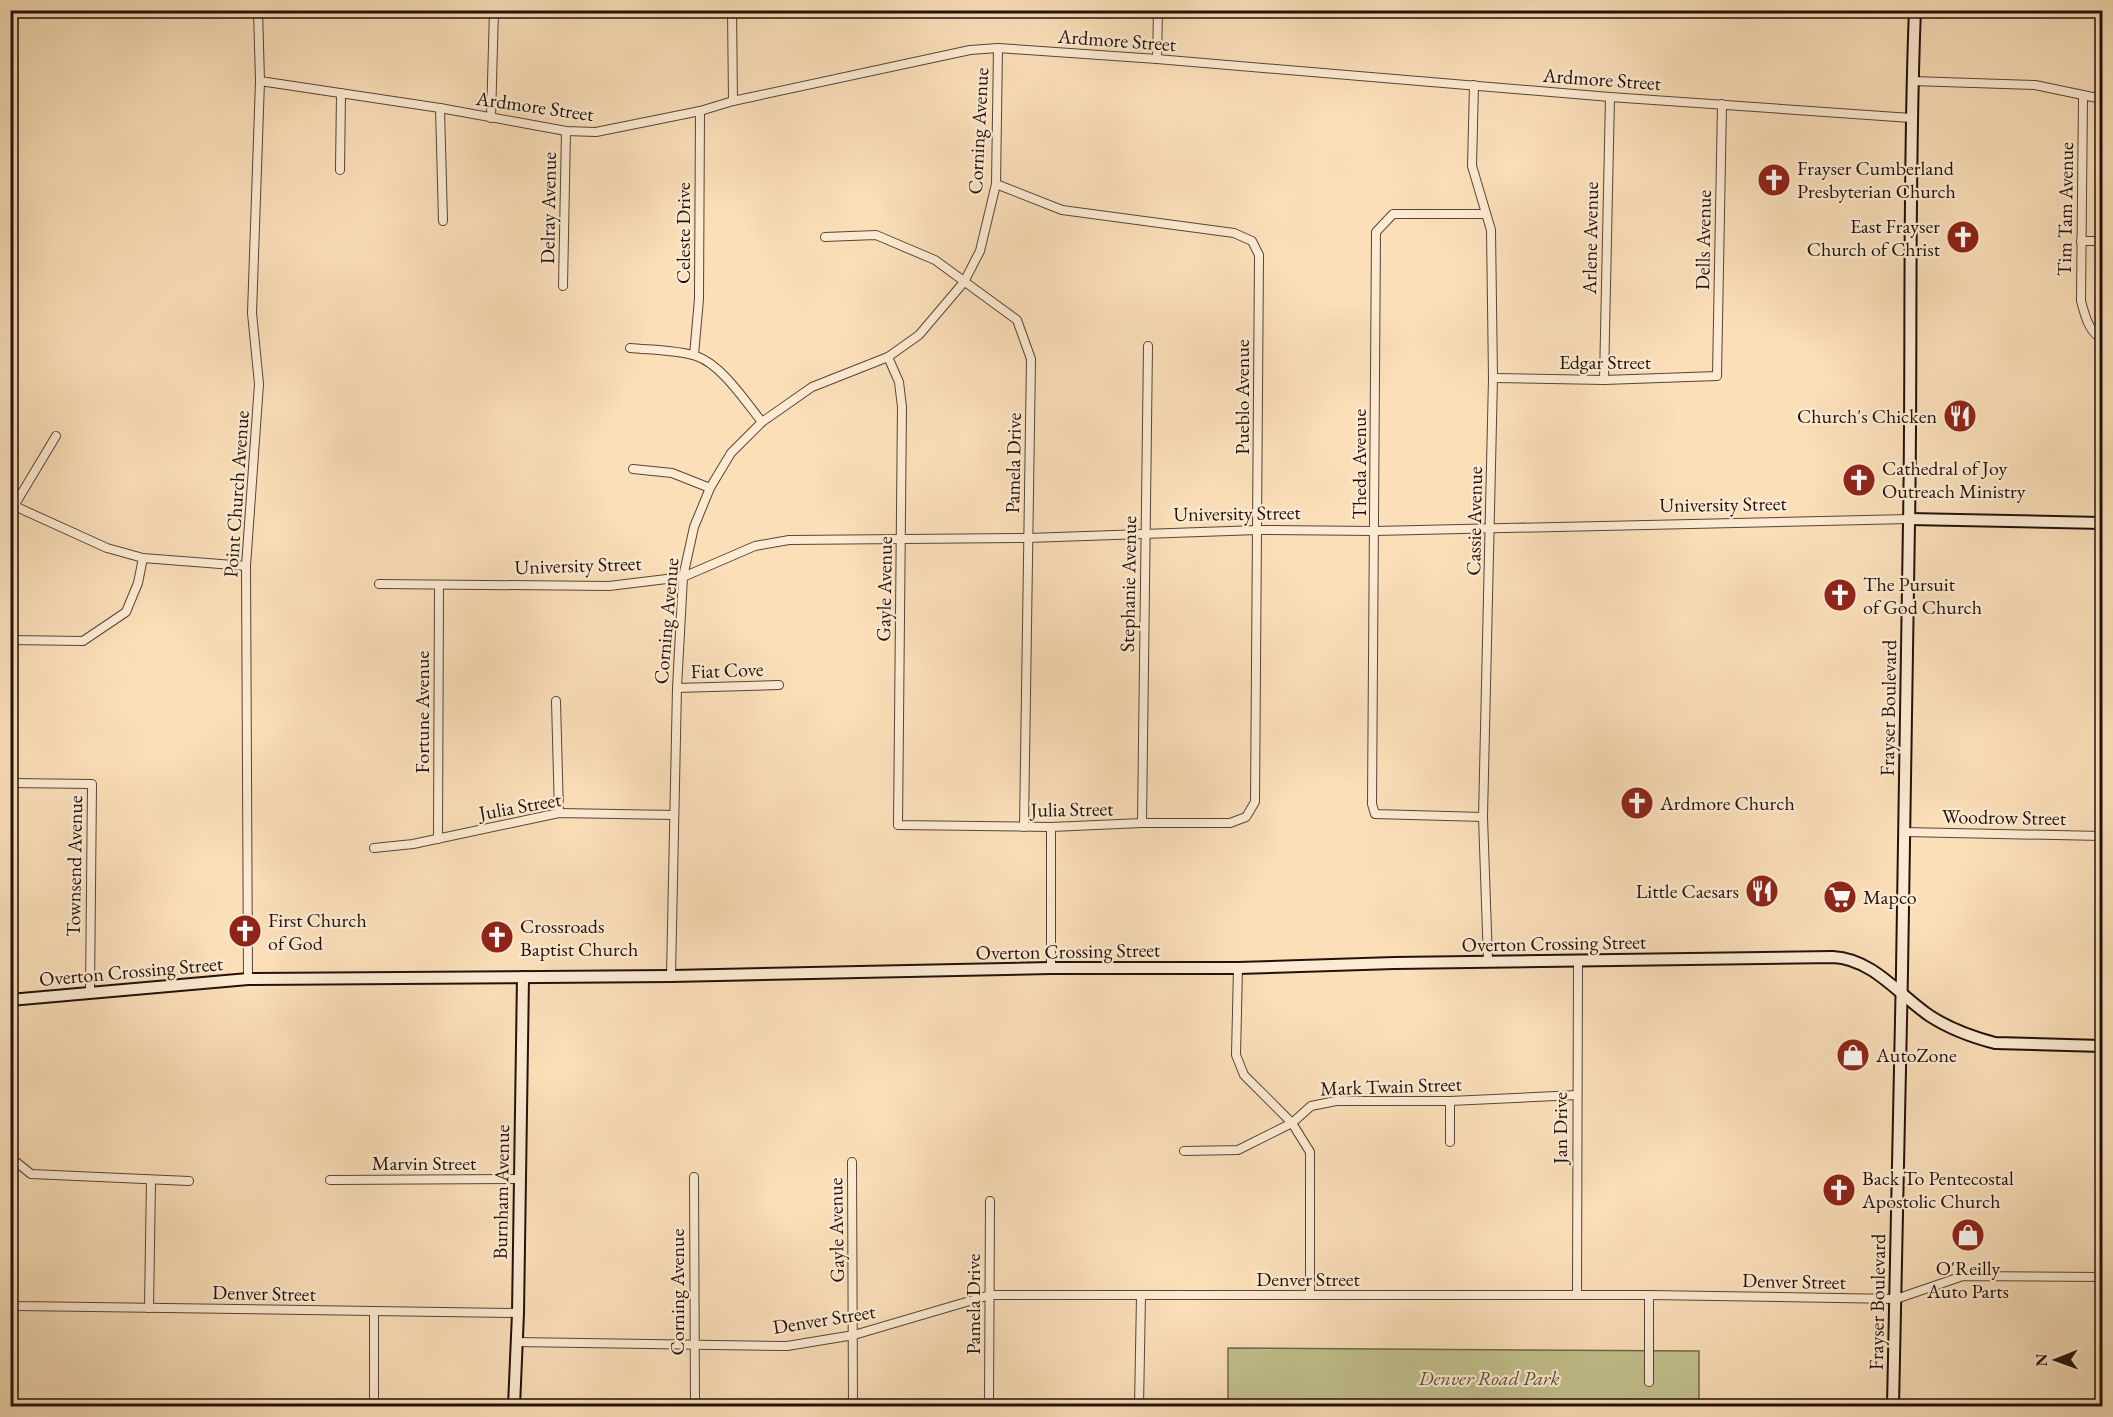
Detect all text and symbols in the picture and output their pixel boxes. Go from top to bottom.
street label: Ardmore Street [1056,23,1178,57]
street label: Ardmore Street [1541,62,1663,96]
street label: Corning Avenue [962,67,994,195]
street label: Ardmore Street [474,85,596,127]
street label: Tim Tam Avenue [2051,142,2079,276]
street label: Delray Avenue [534,151,562,264]
place label: Frayser Cumberland Presbyterian Church [1797,155,1956,204]
church icon: Frayser Cumberland Presbyterian Church [1756,162,1792,198]
street label: Arlene Avenue [1576,181,1604,296]
street label: Celeste Drive [670,182,696,284]
street label: Dells Avenue [1689,189,1717,290]
place label: East Frayser Church of Christ [1807,213,1941,262]
church icon: East Frayser Church of Christ [1945,219,1981,255]
street label: Pueblo Avenue [1229,339,1255,455]
street label: Edgar Street [1559,349,1652,375]
restaurant icon: Church's Chicken [1942,398,1978,434]
place label: Church's Chicken [1797,403,1937,429]
street label: Theda Avenue [1346,408,1372,519]
street label: Point Church Avenue [217,409,255,578]
street label: Pamela Drive [999,412,1027,514]
place label: Cathedral of Joy Outreach Ministry [1882,455,2026,504]
church icon: Cathedral of Joy Outreach Ministry [1841,462,1877,498]
street label: Cassie Avenue [1460,466,1488,576]
street label: University Street [1659,490,1788,518]
street label: University Street [1173,499,1302,527]
street label: Stephanie Avenue [1114,515,1142,652]
street label: Gayle Avenue [870,536,898,642]
street label: University Street [514,550,643,580]
street label: Corning Avenue [648,556,684,685]
place label: The Pursuit of God Church [1863,571,1982,620]
church icon: The Pursuit of God Church [1822,577,1858,613]
street label: Frayser Boulevard [1874,639,1902,776]
street label: Fortune Avenue [409,650,435,773]
street label: Fiat Cove [690,656,764,684]
church icon: Ardmore Church [1619,785,1655,821]
street label: Julia Street [475,786,564,826]
place label: Ardmore Church [1659,790,1795,816]
street label: Townsend Avenue [60,795,88,937]
street label: Julia Street [1028,795,1114,823]
street label: Woodrow Street [1942,803,2067,831]
restaurant icon: Little Caesars [1744,873,1780,909]
place label: Little Caesars [1636,878,1739,904]
supermarket icon: Mapco [1822,879,1858,915]
place label: Mapco [1863,884,1917,910]
place label: First Church of God [268,907,367,956]
church icon: First Church of God [227,913,263,949]
place label: Crossroads Baptist Church [520,913,638,962]
church icon: Crossroads Baptist Church [479,919,515,955]
street label: Overton Crossing Street [1462,928,1647,958]
street label: Overton Crossing Street [976,936,1161,966]
street label: Overton Crossing Street [38,950,225,992]
shop icon: AutoZone [1835,1037,1871,1073]
place label: AutoZone [1875,1042,1957,1068]
street label: Mark Twain Street [1320,1071,1463,1101]
street label: Jan Drive [1547,1092,1573,1166]
street label: Burnham Avenue [487,1124,515,1260]
street label: Marvin Street [372,1150,477,1176]
place label: Back To Pentecostal Apostolic Church [1861,1165,2014,1214]
church icon: Back To Pentecostal Apostolic Church [1821,1172,1857,1208]
street label: Gayle Avenue [822,1177,850,1283]
shop icon: O'Reilly Auto Parts [1950,1217,1986,1253]
street label: Corning Avenue [664,1228,690,1355]
street label: Frayser Boulevard [1863,1233,1891,1370]
street label: Pamela Drive [960,1253,986,1354]
place label: O'Reilly Auto Parts [1926,1255,2009,1304]
street label: Denver Street [1256,1266,1361,1292]
street label: Denver Street [1742,1267,1847,1295]
street label: Denver Street [212,1279,317,1307]
street label: Denver Street [771,1298,878,1340]
north arrow [2026,1330,2086,1390]
text: N [2031,1354,2052,1367]
park label: Denver Road Park [1418,1365,1560,1391]

